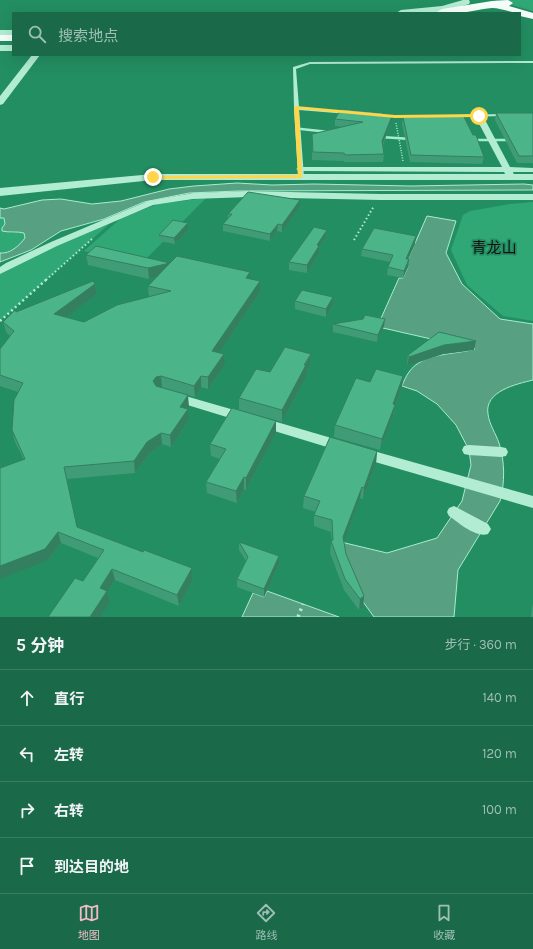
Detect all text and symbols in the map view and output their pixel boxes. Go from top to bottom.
search box [12,12,521,56]
icon: search [26,23,48,45]
text: 搜索地点 [58,27,118,45]
route start [470,107,488,125]
route end [144,168,162,186]
park label: 青龙山 [471,239,517,257]
text: 5 分钟 [16,635,64,655]
text: 步行 · 360 m [444,637,517,652]
icon: ahead [16,687,38,709]
text: 直行 [54,690,84,708]
text: 140 m [482,690,517,705]
icon: left [16,743,38,765]
text: 左转 [54,746,84,764]
text: 120 m [482,746,517,761]
icon: right [16,799,38,821]
text: 右转 [54,802,84,820]
text: 100 m [482,802,517,817]
icon: arrive [16,855,38,877]
text: 到达目的地 [54,858,129,876]
tab: 地图 [78,902,100,942]
tab: 路线 [255,902,277,942]
tab: 收藏 [433,902,455,942]

